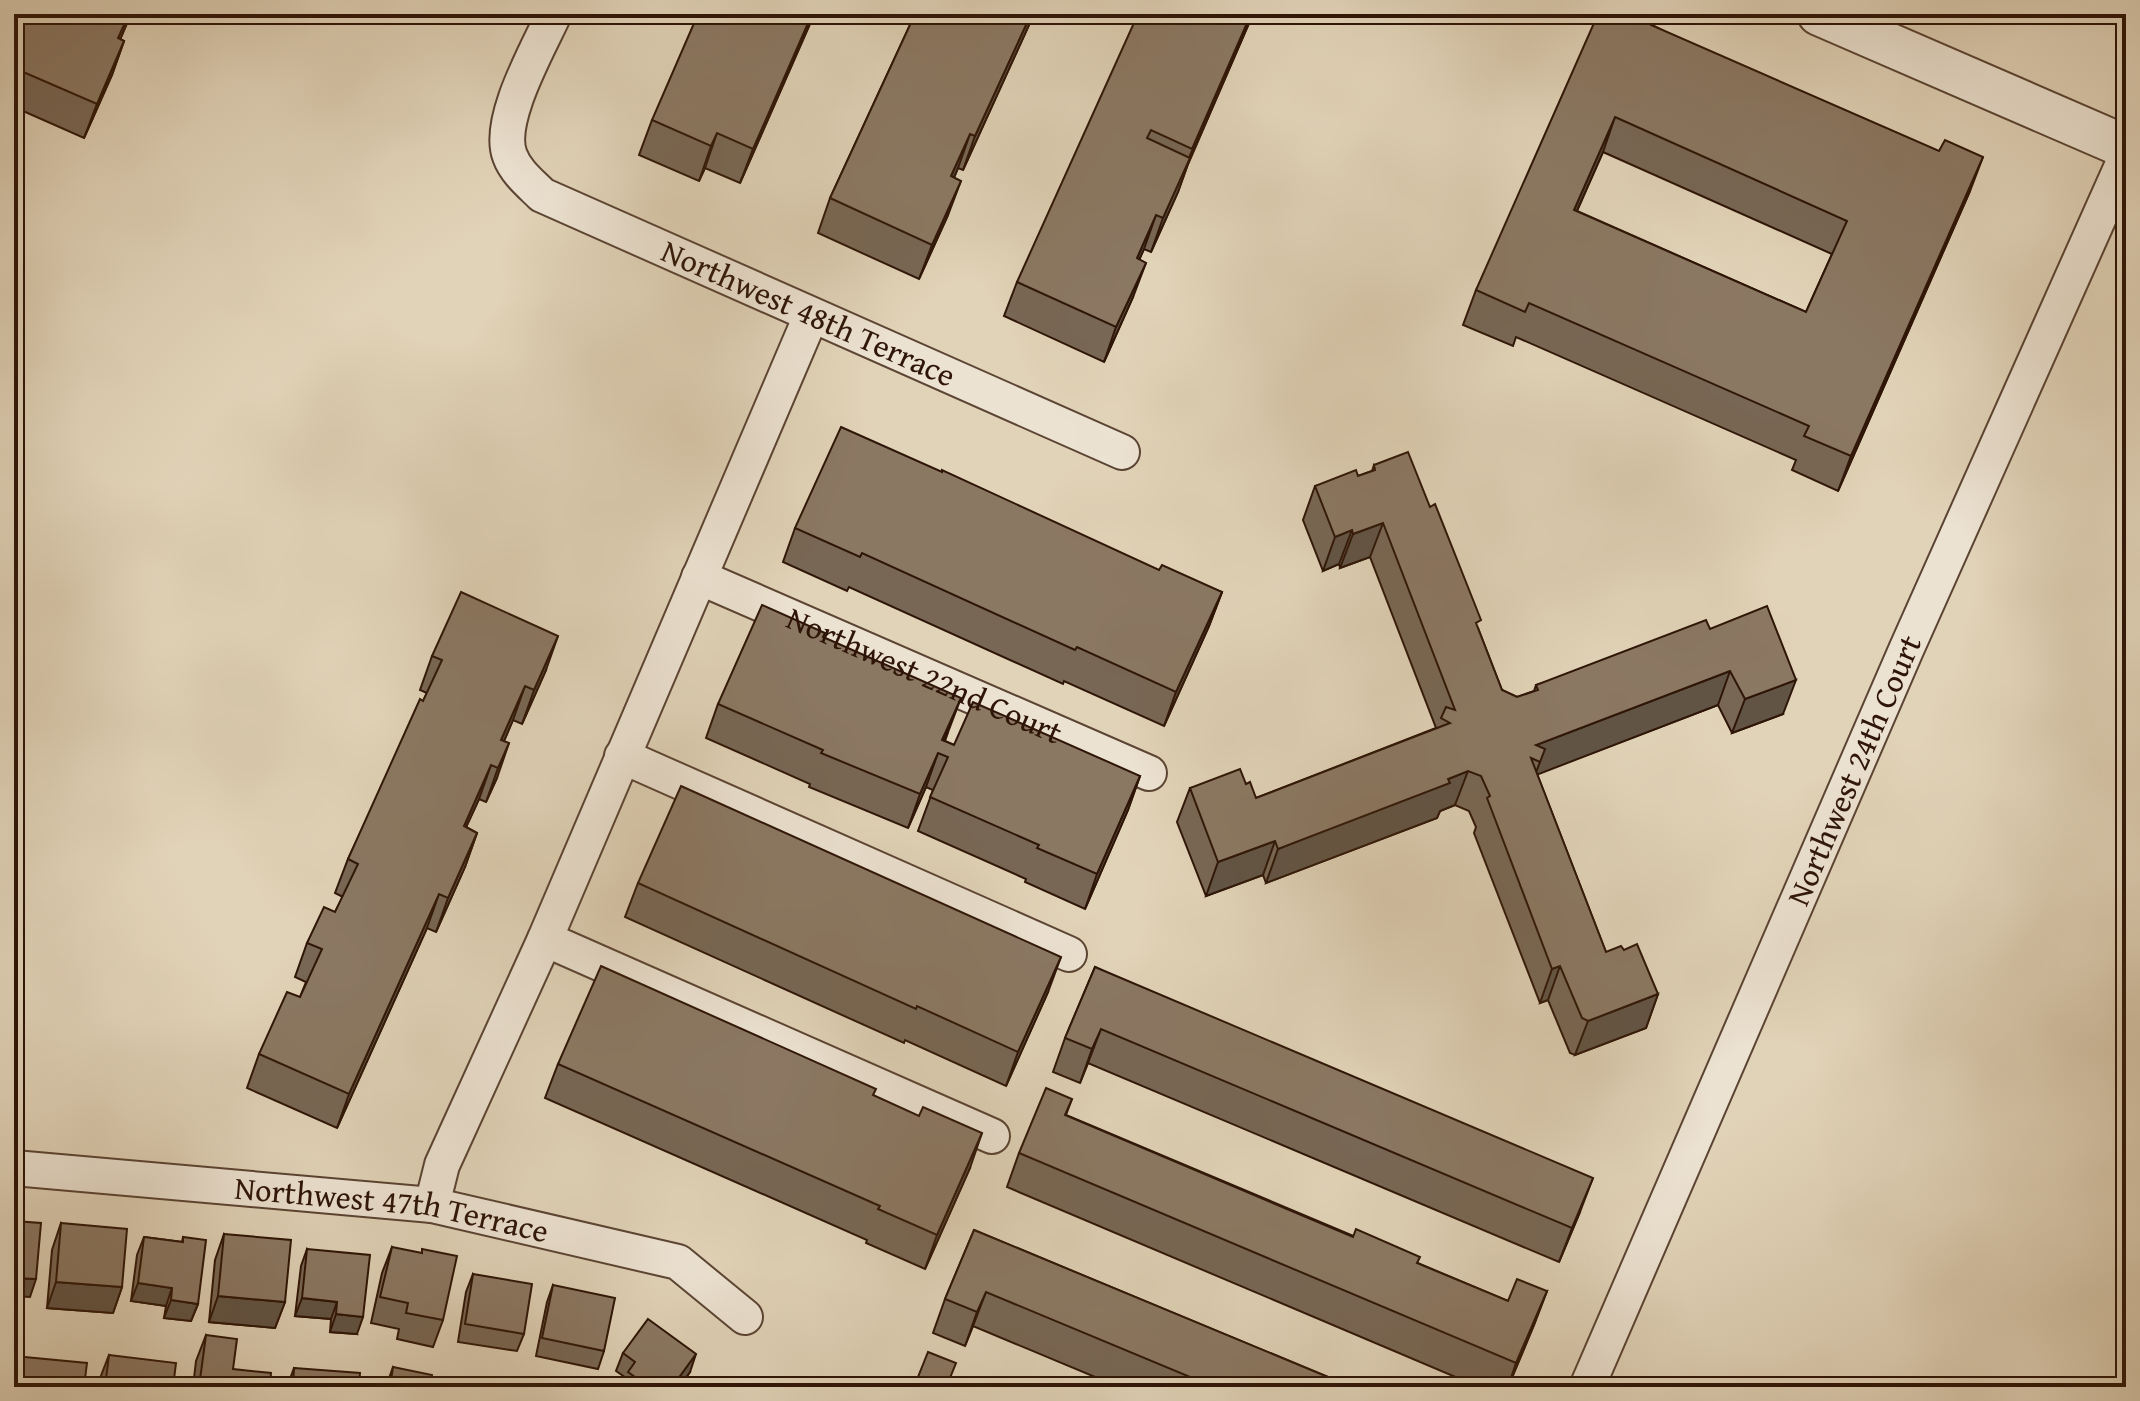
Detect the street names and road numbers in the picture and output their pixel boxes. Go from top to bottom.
street label: Northwest 48th Terrace [654,227,963,398]
street label: Northwest 22nd Court [780,594,1070,755]
street label: Northwest 24th Court [1774,627,1933,913]
street label: Northwest 47th Terrace [233,1164,553,1254]

